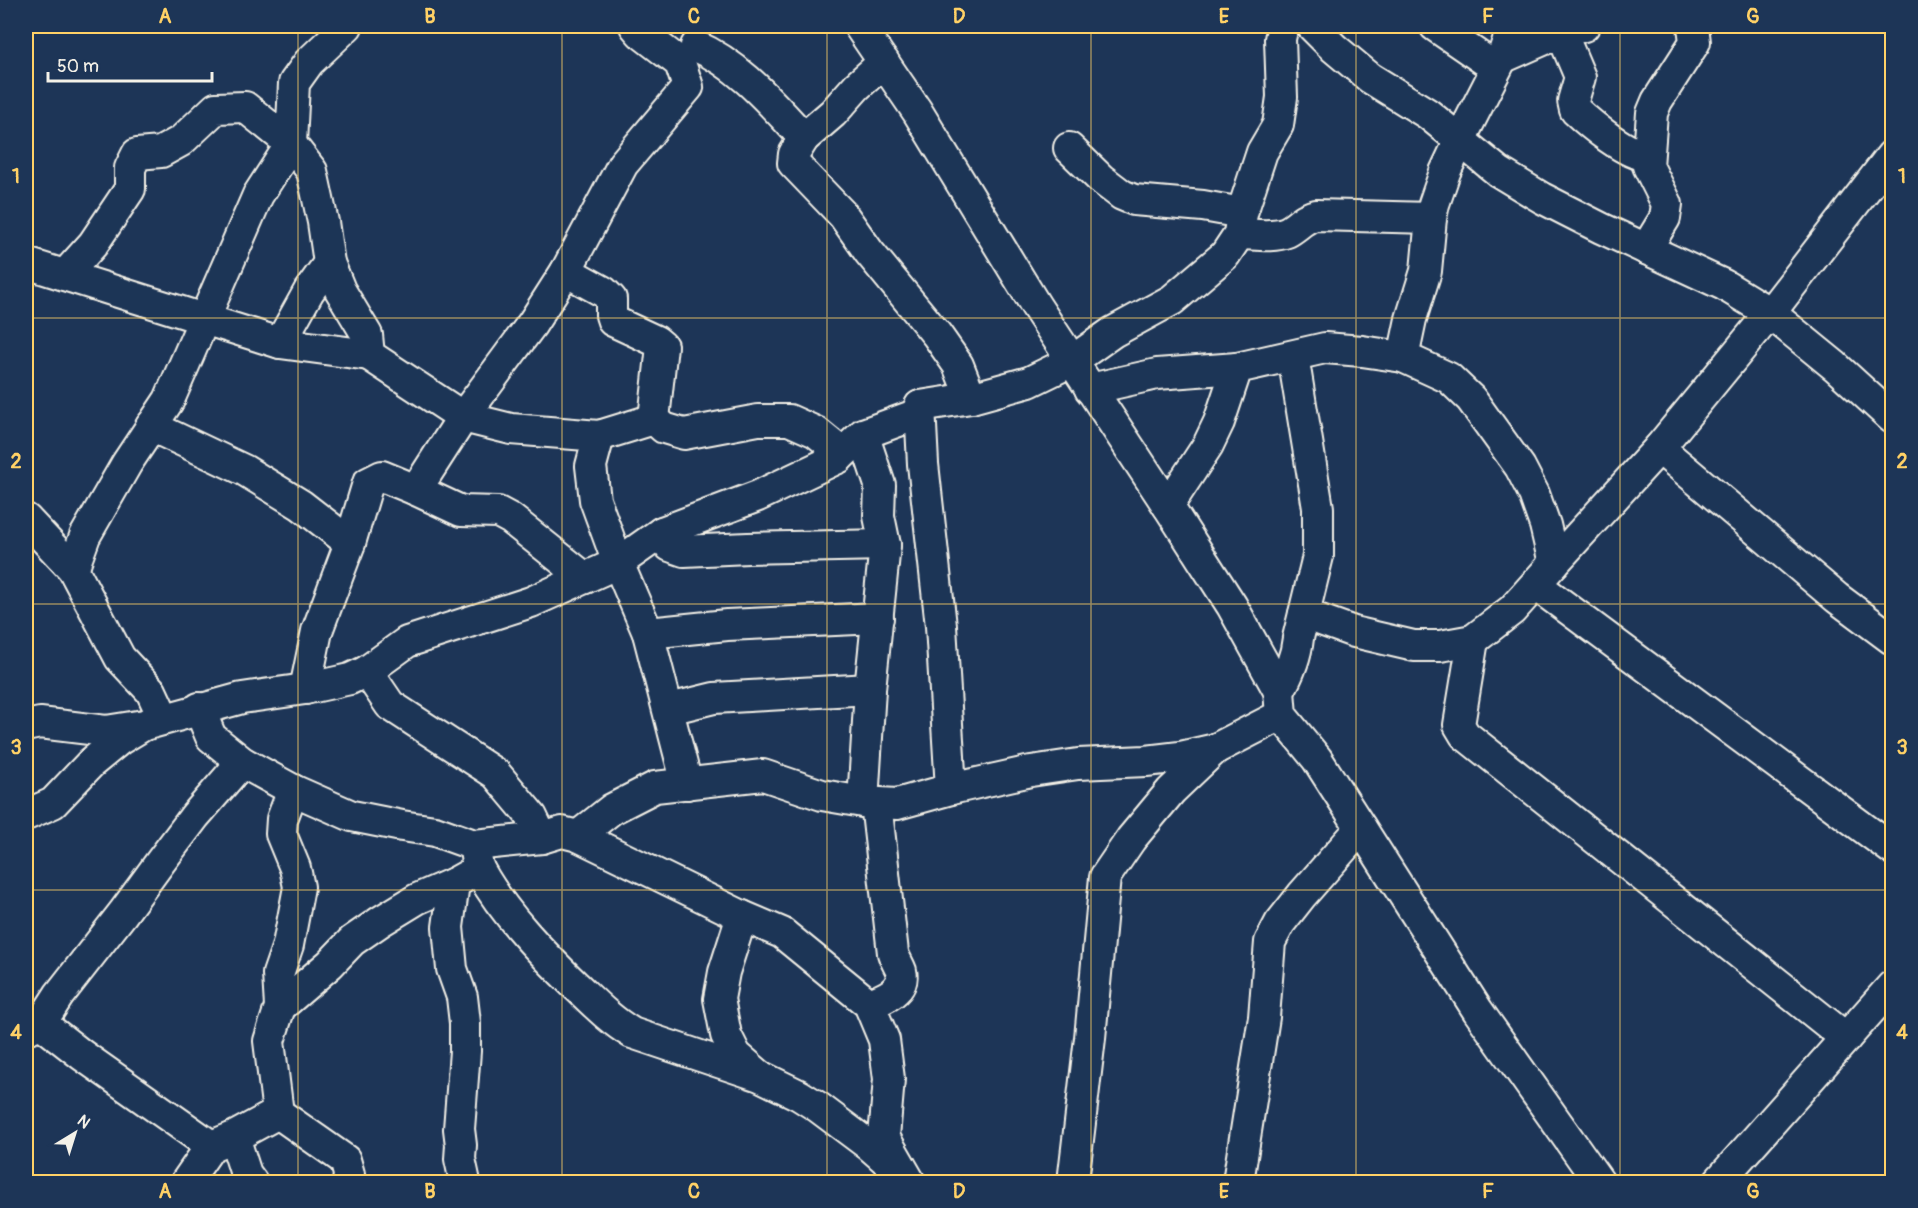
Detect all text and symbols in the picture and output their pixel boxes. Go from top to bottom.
text: A [159,4,172,29]
text: B [424,4,436,29]
text: C [688,4,700,29]
text: D [953,4,966,29]
text: E [1219,4,1230,29]
text: F [1482,4,1494,29]
text: G [1746,4,1760,29]
scale bar [48,45,212,83]
text: 50 m [57,55,99,78]
text: 1 [12,164,20,189]
text: 1 [1898,164,1906,189]
text: 2 [10,449,22,474]
text: 2 [1896,449,1908,474]
text: 3 [10,735,22,760]
text: 3 [1896,735,1908,760]
text: 4 [10,1020,22,1045]
text: 4 [1896,1020,1908,1045]
north arrow [45,1103,105,1163]
text: N [73,1111,94,1133]
text: A [159,1179,172,1204]
text: B [424,1179,436,1204]
text: C [688,1179,700,1204]
text: D [953,1179,966,1204]
text: E [1219,1179,1230,1204]
text: F [1482,1179,1494,1204]
text: G [1746,1179,1760,1204]

